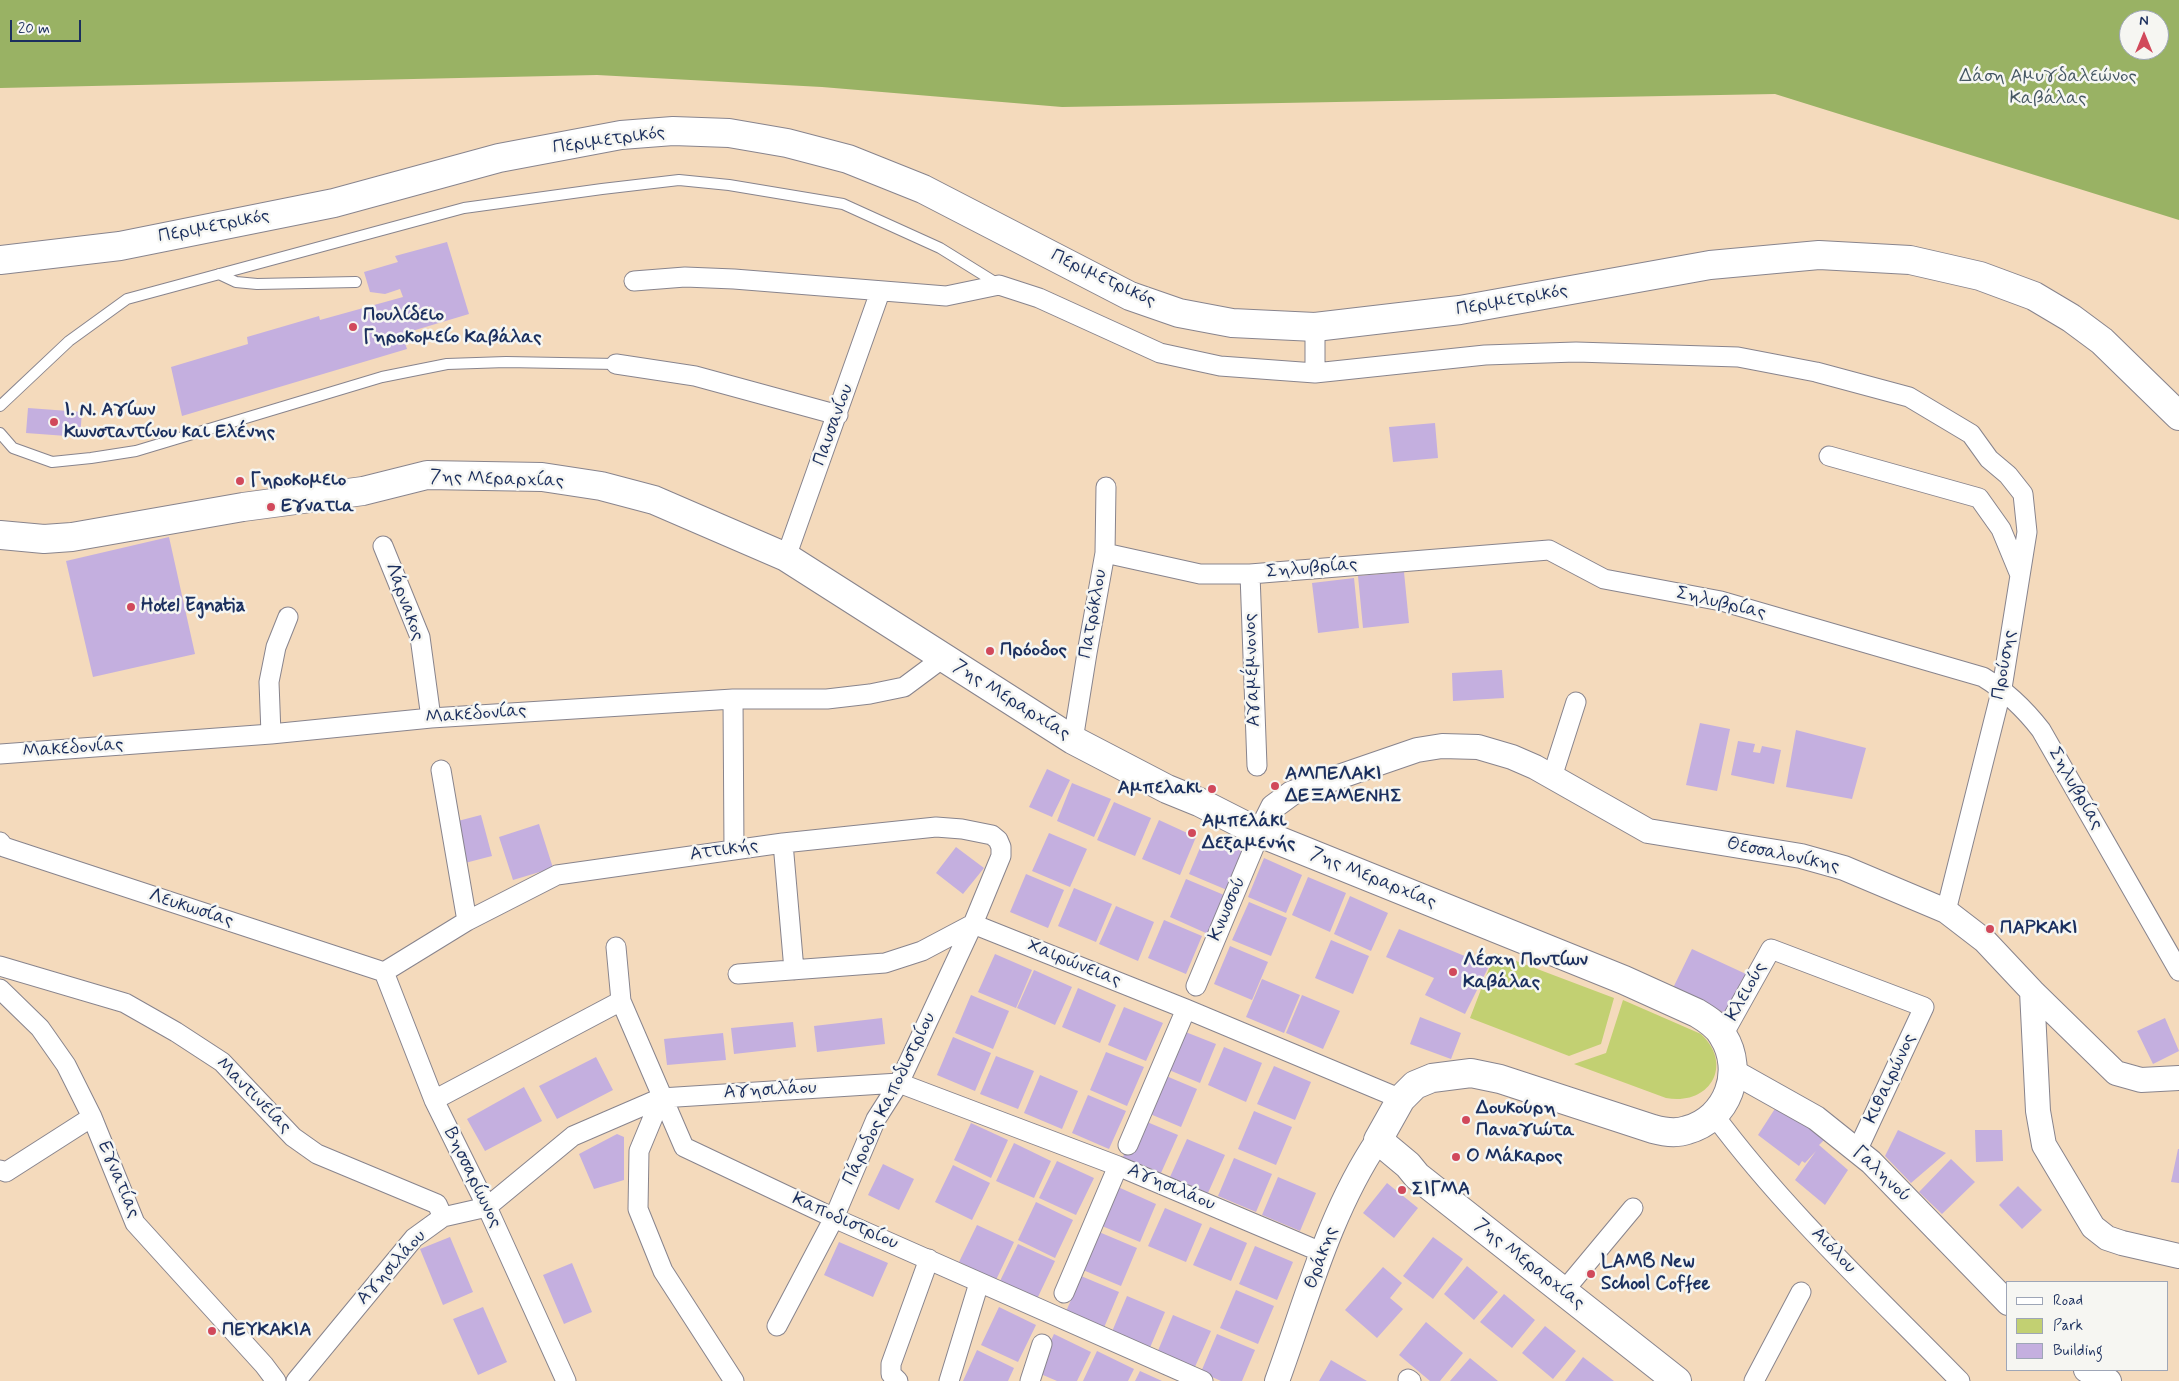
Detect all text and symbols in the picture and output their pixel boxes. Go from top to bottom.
scale bar [12,10,84,42]
north arrow [2119,10,2169,60]
text: N [2139,12,2149,30]
text: 20 m [18,19,50,39]
park label: Δάση Αμυγδαλεώνος Καβάλας [1959,66,2137,110]
street label: Περιμετρικός [551,122,667,160]
street label: Περιμετρικός [156,205,272,249]
street label: Περιμετρικός [1047,245,1159,313]
street label: Περιμετρικός [1454,280,1570,322]
place label: Πουλίδειο Γηροκομείο Καβάλας [363,305,542,349]
marker: Πουλίδειο Γηροκομείο Καβάλας [347,321,359,333]
street label: Παυσανίου [809,381,859,469]
place label: Ι. Ν. Αγίων Κωνσταντίνου και Ελένης [64,400,275,444]
marker: Ι. Ν. Αγίων Κωνσταντίνου και Ελένης [48,416,60,428]
street label: 7ης Μεραρχίας [430,466,564,494]
place label: Γηροκομειο [250,470,346,492]
marker: Γηροκομειο [234,475,246,487]
place label: Εγνατια [281,496,354,518]
marker: Εγνατια [265,501,277,513]
street label: Σηλυβρίας [1265,554,1359,584]
street label: Λάρνακος [379,560,429,644]
street label: Πατρόκλου [1075,568,1113,660]
street label: Σηλυβρίας [1674,583,1768,625]
place label: Hotel Egnatia [141,596,246,618]
marker: Hotel Egnatia [125,601,137,613]
street label: Αγαμέμνονος [1240,613,1266,727]
street label: Προύσης [1988,628,2022,702]
place label: Πρόοδος [1000,640,1067,662]
marker: Πρόοδος [984,645,996,657]
street label: 7ης Μεραρχίας [948,656,1074,746]
street label: Μακεδονίας [425,700,527,730]
street label: Μακεδονίας [22,734,124,764]
street label: Σηλυβρίας [2042,744,2108,834]
place label: ΑΜΠΕΛΑΚΙ ΔΕΞΑΜΕΝΗΣ [1285,764,1402,808]
place label: Αμπελακι [1117,778,1202,800]
marker: ΑΜΠΕΛΑΚΙ ΔΕΞΑΜΕΝΗΣ [1269,780,1281,792]
marker: Αμπελακι [1206,783,1218,795]
place label: Αμπελάκι Δεξαμενής [1202,811,1295,855]
marker: Αμπελάκι Δεξαμενής [1186,827,1198,839]
street label: Θεσσαλονίκης [1725,833,1841,879]
street label: Αττικής [688,835,760,867]
street label: 7ης Μεραρχίας [1307,843,1439,915]
street label: Κνωσσού [1204,873,1252,945]
street label: Λευκωσίας [146,885,236,933]
place label: ΠΑΡΚΑΚΙ [2000,918,2078,940]
marker: ΠΑΡΚΑΚΙ [1984,923,1996,935]
street label: Χαιρώνειας [1024,935,1124,993]
place label: Λέσχη Ποντίων Καβάλας [1463,950,1588,994]
street label: Κλειούς [1722,958,1772,1026]
marker: Λέσχη Ποντίων Καβάλας [1447,966,1459,978]
street label: Πάροδος Καποδιστρίου [838,1009,942,1189]
street label: Κιθαιρώνος [1860,1030,1922,1128]
street label: Μαντινείας [210,1053,296,1139]
street label: Αγησιλάου [723,1077,817,1105]
place label: Δουκούρη Παναγιώτα [1476,1098,1575,1142]
marker: Δουκούρη Παναγιώτα [1460,1114,1472,1126]
street label: Βησσαρίωνος [438,1124,506,1232]
street label: Εγνατίας [92,1138,144,1222]
street label: Γαληνού [1847,1142,1915,1208]
place label: Ο Μάκαρος [1466,1146,1563,1168]
marker: Ο Μάκαρος [1450,1151,1462,1163]
street label: Αγησιλάου [1124,1159,1218,1217]
place label: ΣΙΓΜΑ [1412,1179,1470,1201]
marker: ΣΙΓΜΑ [1396,1184,1408,1196]
street label: Καποδιστρίου [788,1188,902,1256]
street label: 7ης Μεραρχίας [1469,1215,1589,1315]
street label: Αιόλου [1806,1223,1860,1279]
street label: Θράκης [1300,1224,1344,1292]
street label: Αγησιλάου [352,1226,432,1310]
place label: LAMB New School Coffee [1601,1252,1710,1296]
marker: LAMB New School Coffee [1585,1268,1597,1280]
legend [2006,1281,2169,1371]
text: Road [2053,1291,2083,1311]
text: Park [2053,1316,2083,1336]
place label: ΠΕΥΚΑΚΙΑ [222,1320,312,1342]
marker: ΠΕΥΚΑΚΙΑ [206,1325,218,1337]
text: Building [2053,1341,2103,1361]

